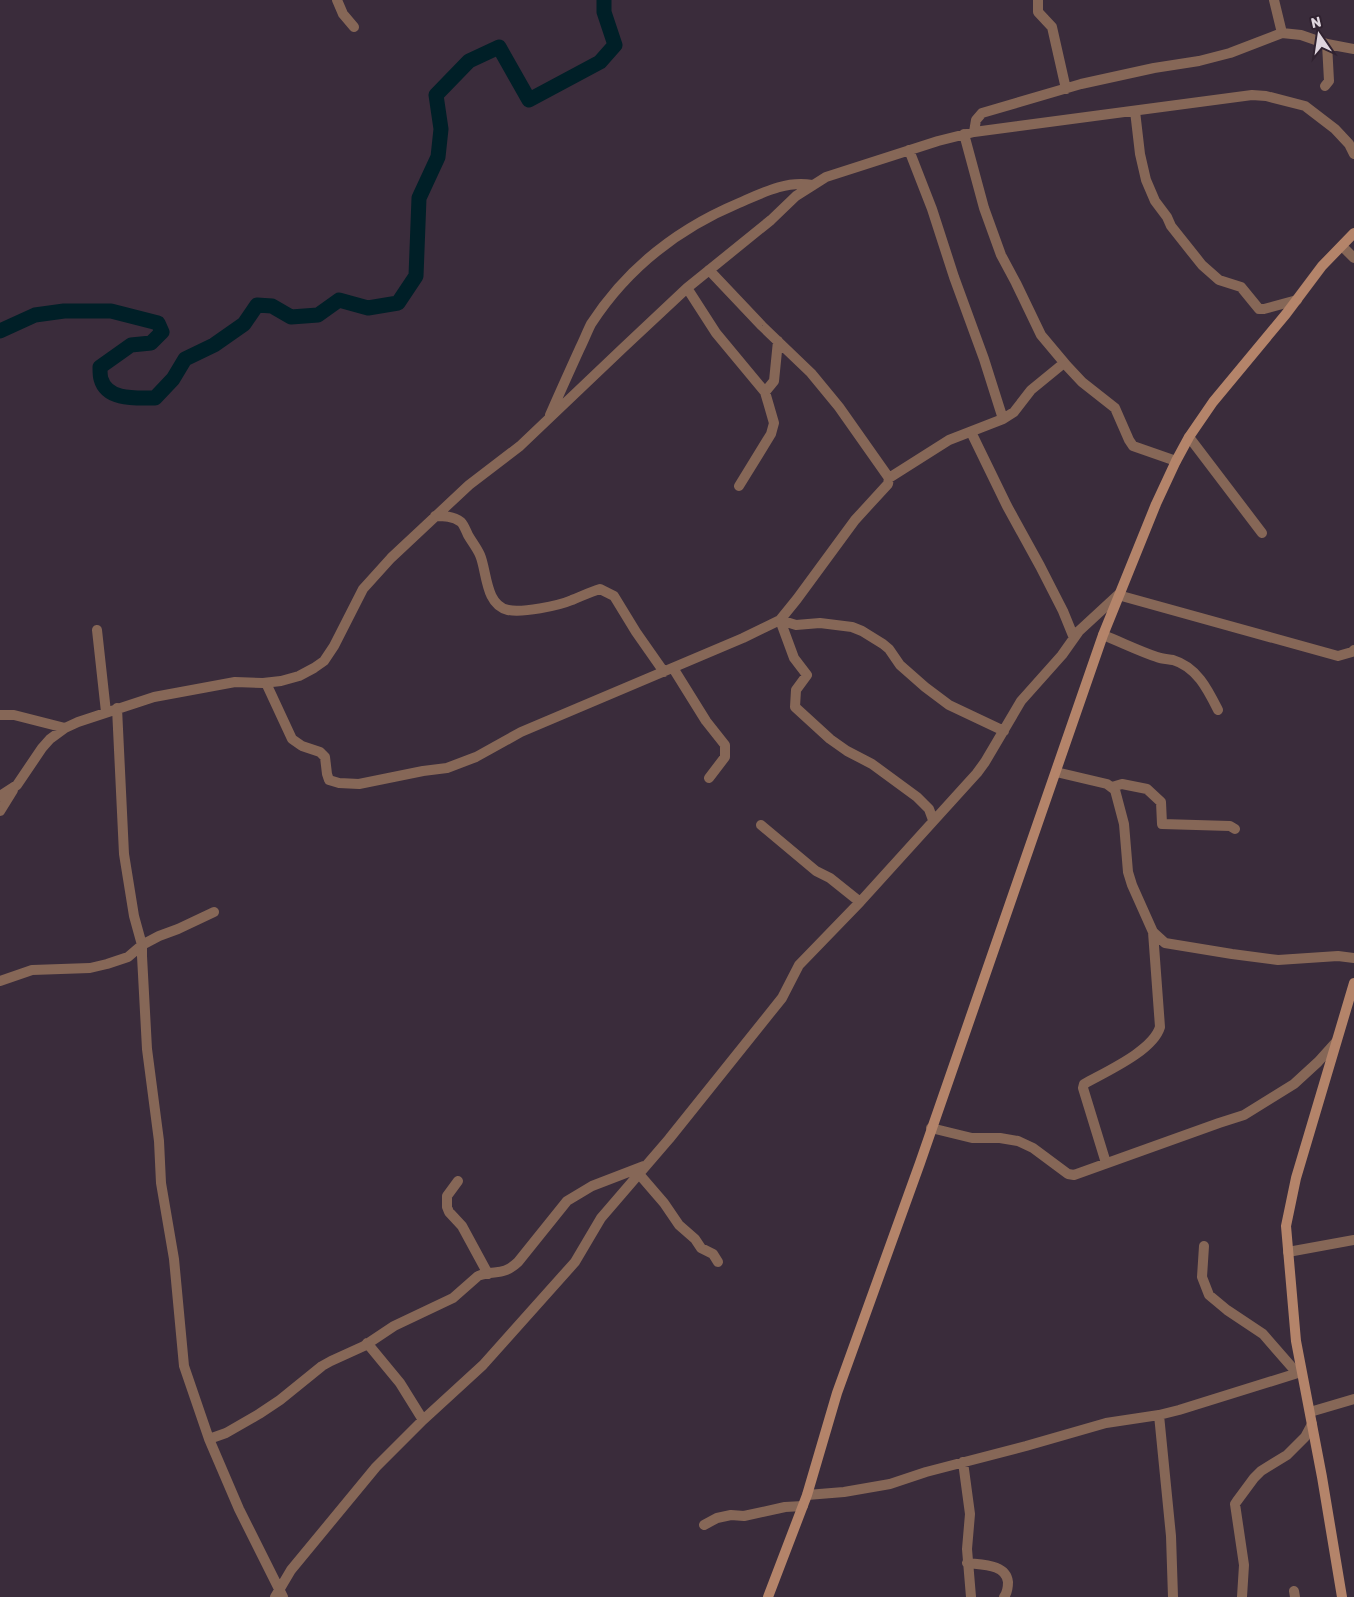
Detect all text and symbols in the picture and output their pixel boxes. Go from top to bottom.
north arrow [1294,10,1344,60]
text: N [1309,13,1323,32]

